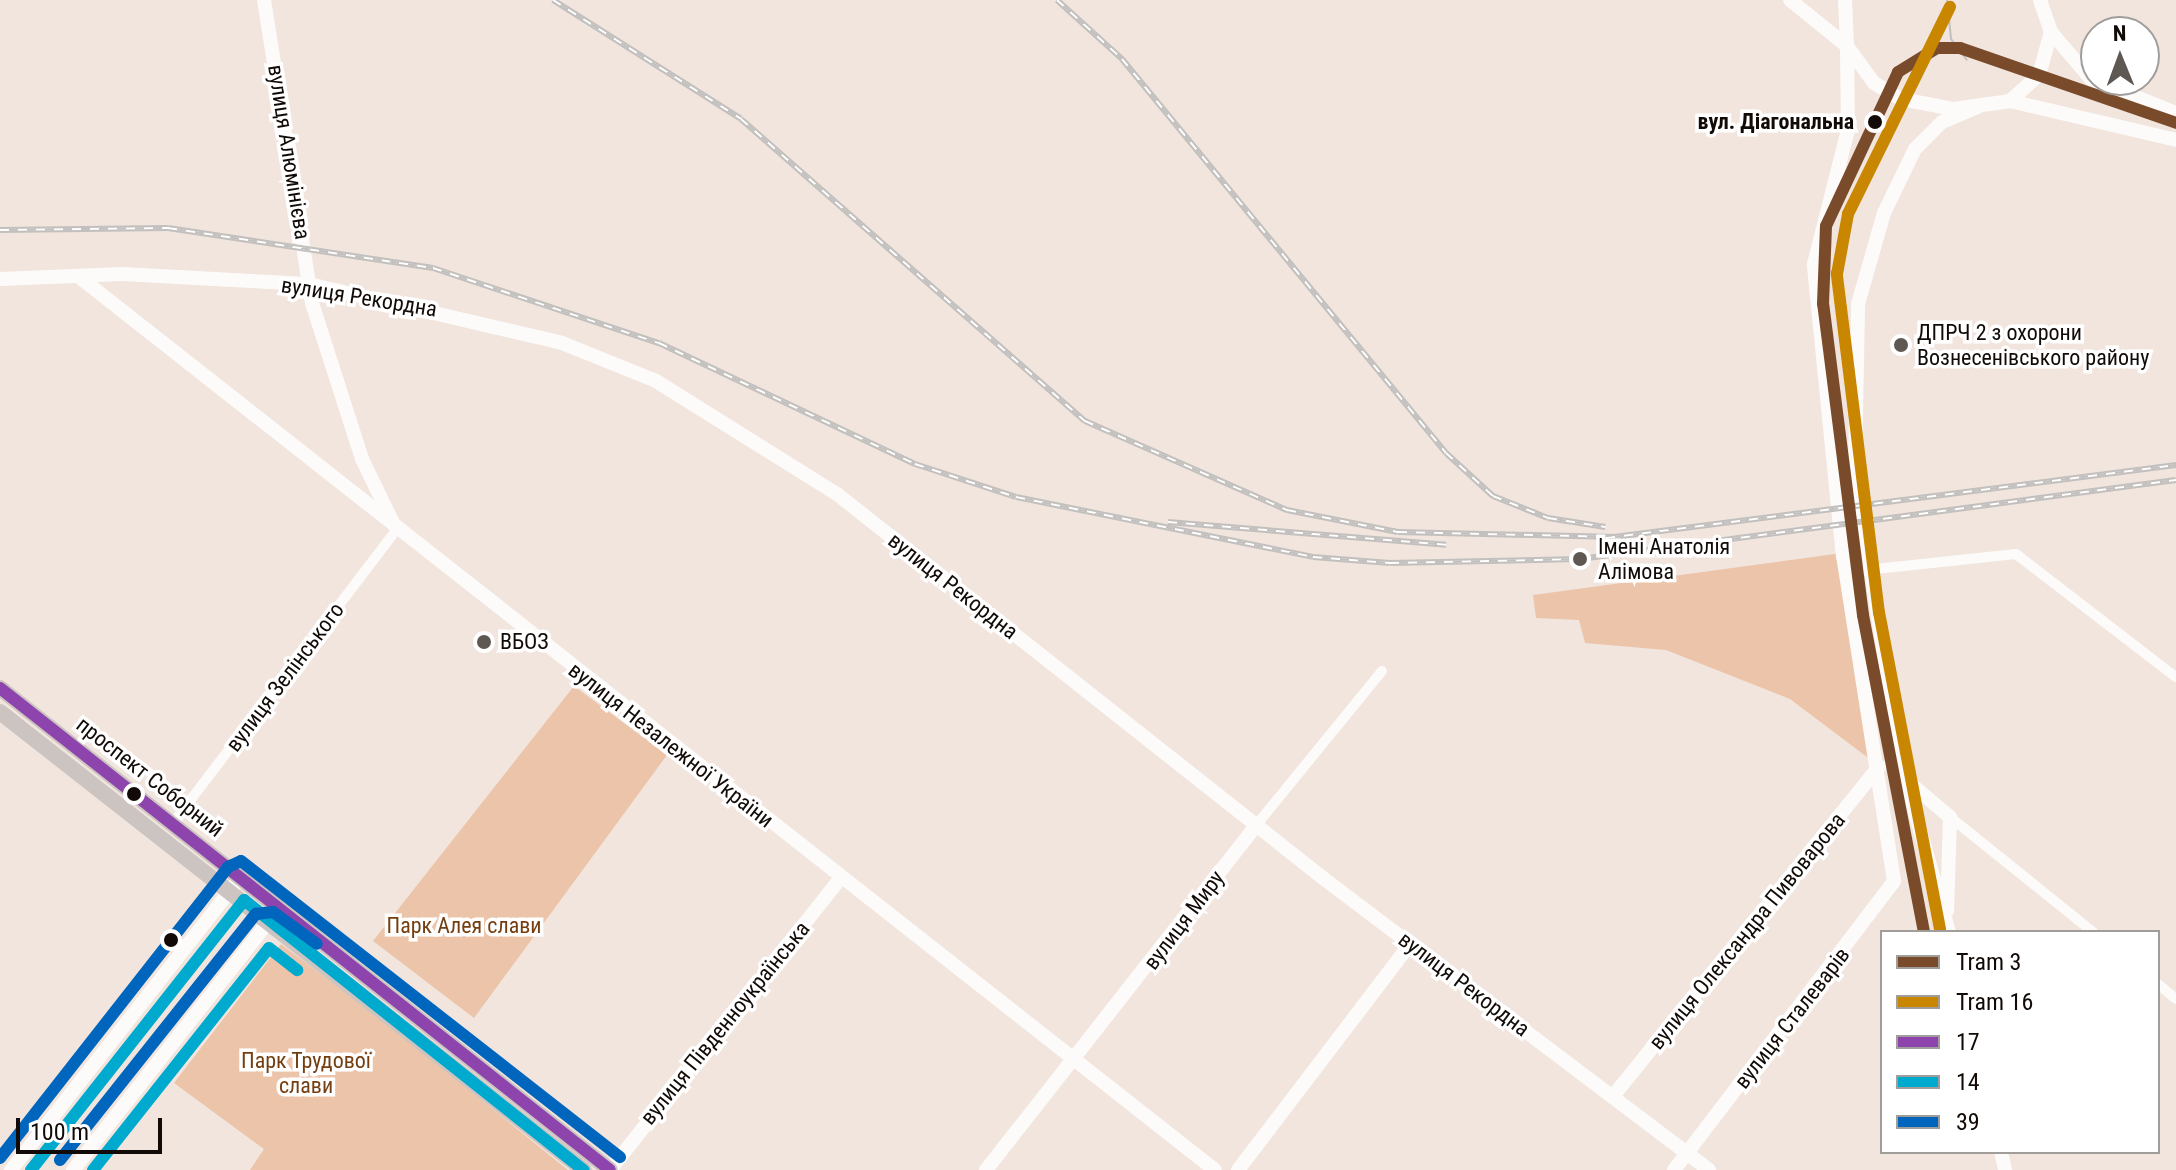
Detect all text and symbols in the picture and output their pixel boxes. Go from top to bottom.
north arrow [2080,16,2160,96]
text: N [2113,21,2127,46]
street label: вулиця Алюмінієва [262,63,316,241]
marker: вул. Діагональна [1861,108,1889,136]
place label: вул. Діагональна [1698,109,1854,135]
street label: вулиця Рекордна [279,272,439,322]
place label: ДПРЧ 2 з охорони Вознесенівського району [1917,319,2149,370]
marker: ДПРЧ 2 з охорони Вознесенівського району [1892,336,1910,354]
street label: вулиця Рекордна [883,527,1023,645]
place label: Імені Анатолія Алімова [1598,533,1730,584]
marker: Імені Анатолія Алімова [1569,548,1591,570]
street label: вулиця Зелінського [220,597,350,757]
place label: ВБОЗ [500,629,549,655]
marker: ВБОЗ [475,633,493,651]
street label: вулиця Незалежної України [563,657,779,833]
street label: проспект Соборний [71,711,229,843]
unlabelled marker [126,786,142,802]
street label: вулиця Олександра Пивоварова [1643,807,1851,1055]
street label: вулиця Миру [1138,865,1230,975]
park label: Парк Алея слави [387,913,541,939]
street label: вулиця Південноукраїнська [635,916,815,1130]
street label: вулиця Рекордна [1393,926,1535,1042]
legend [1880,930,2160,1154]
unlabelled marker [163,932,179,948]
street label: вулиця Сталеварів [1729,942,1855,1094]
text: Tram 3 [1956,948,2021,976]
text: Tram 16 [1956,988,2033,1016]
text: 17 [1956,1028,1980,1056]
park label: Парк Трудової слави [241,1047,371,1098]
text: 14 [1956,1068,1980,1096]
scale bar [20,1102,166,1152]
text: 39 [1956,1108,1980,1136]
text: 100 m [30,1118,89,1146]

